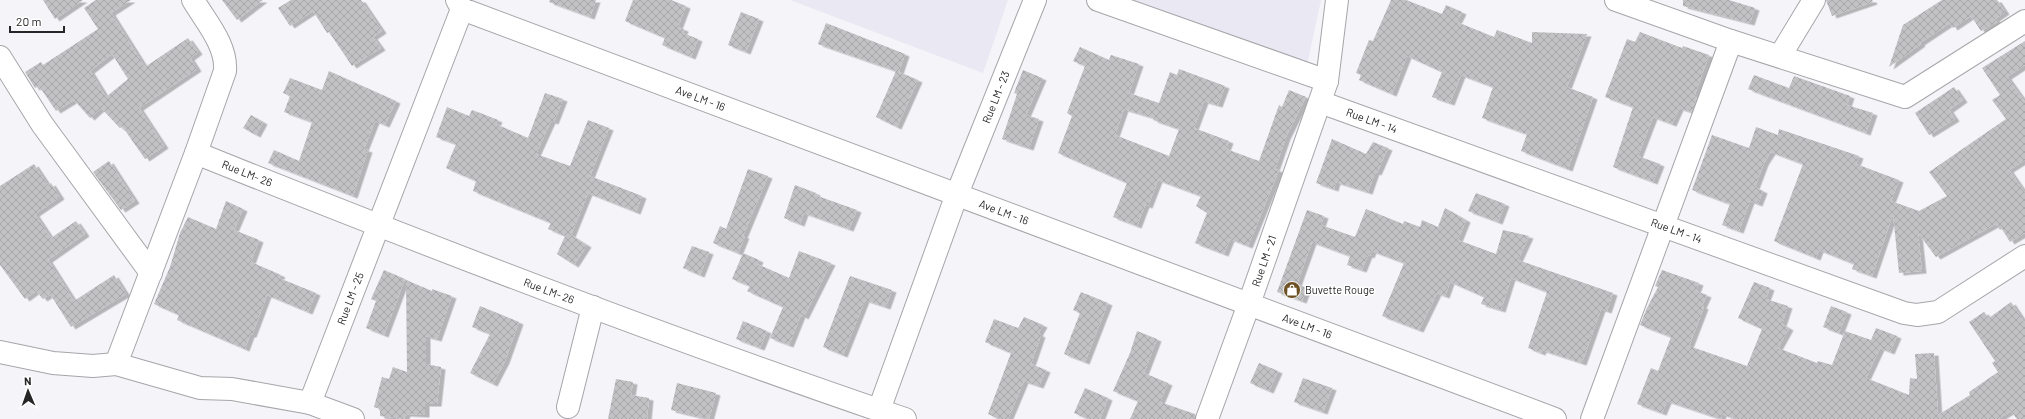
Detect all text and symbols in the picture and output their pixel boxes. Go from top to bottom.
scale bar [10,8,64,34]
text: 20 m [16,14,42,28]
street label: Rue LM - 23 [979,69,1012,125]
street label: Ave LM - 16 [674,83,728,113]
street label: Rue LM - 14 [1345,105,1399,135]
street label: Rue LM- 26 [220,157,275,189]
street label: Ave LM - 16 [977,197,1031,227]
street label: Rue LM - 14 [1649,215,1704,246]
street label: Rue LM - 21 [1249,234,1278,288]
street label: Rue LM - 25 [334,270,366,326]
street label: Rue LM- 26 [522,275,577,306]
shop icon: Buvette Rouge [1282,280,1302,300]
place label: Buvette Rouge [1305,283,1375,296]
street label: Ave LM - 16 [1281,310,1334,341]
north arrow [8,371,48,411]
text: N [24,374,32,387]

